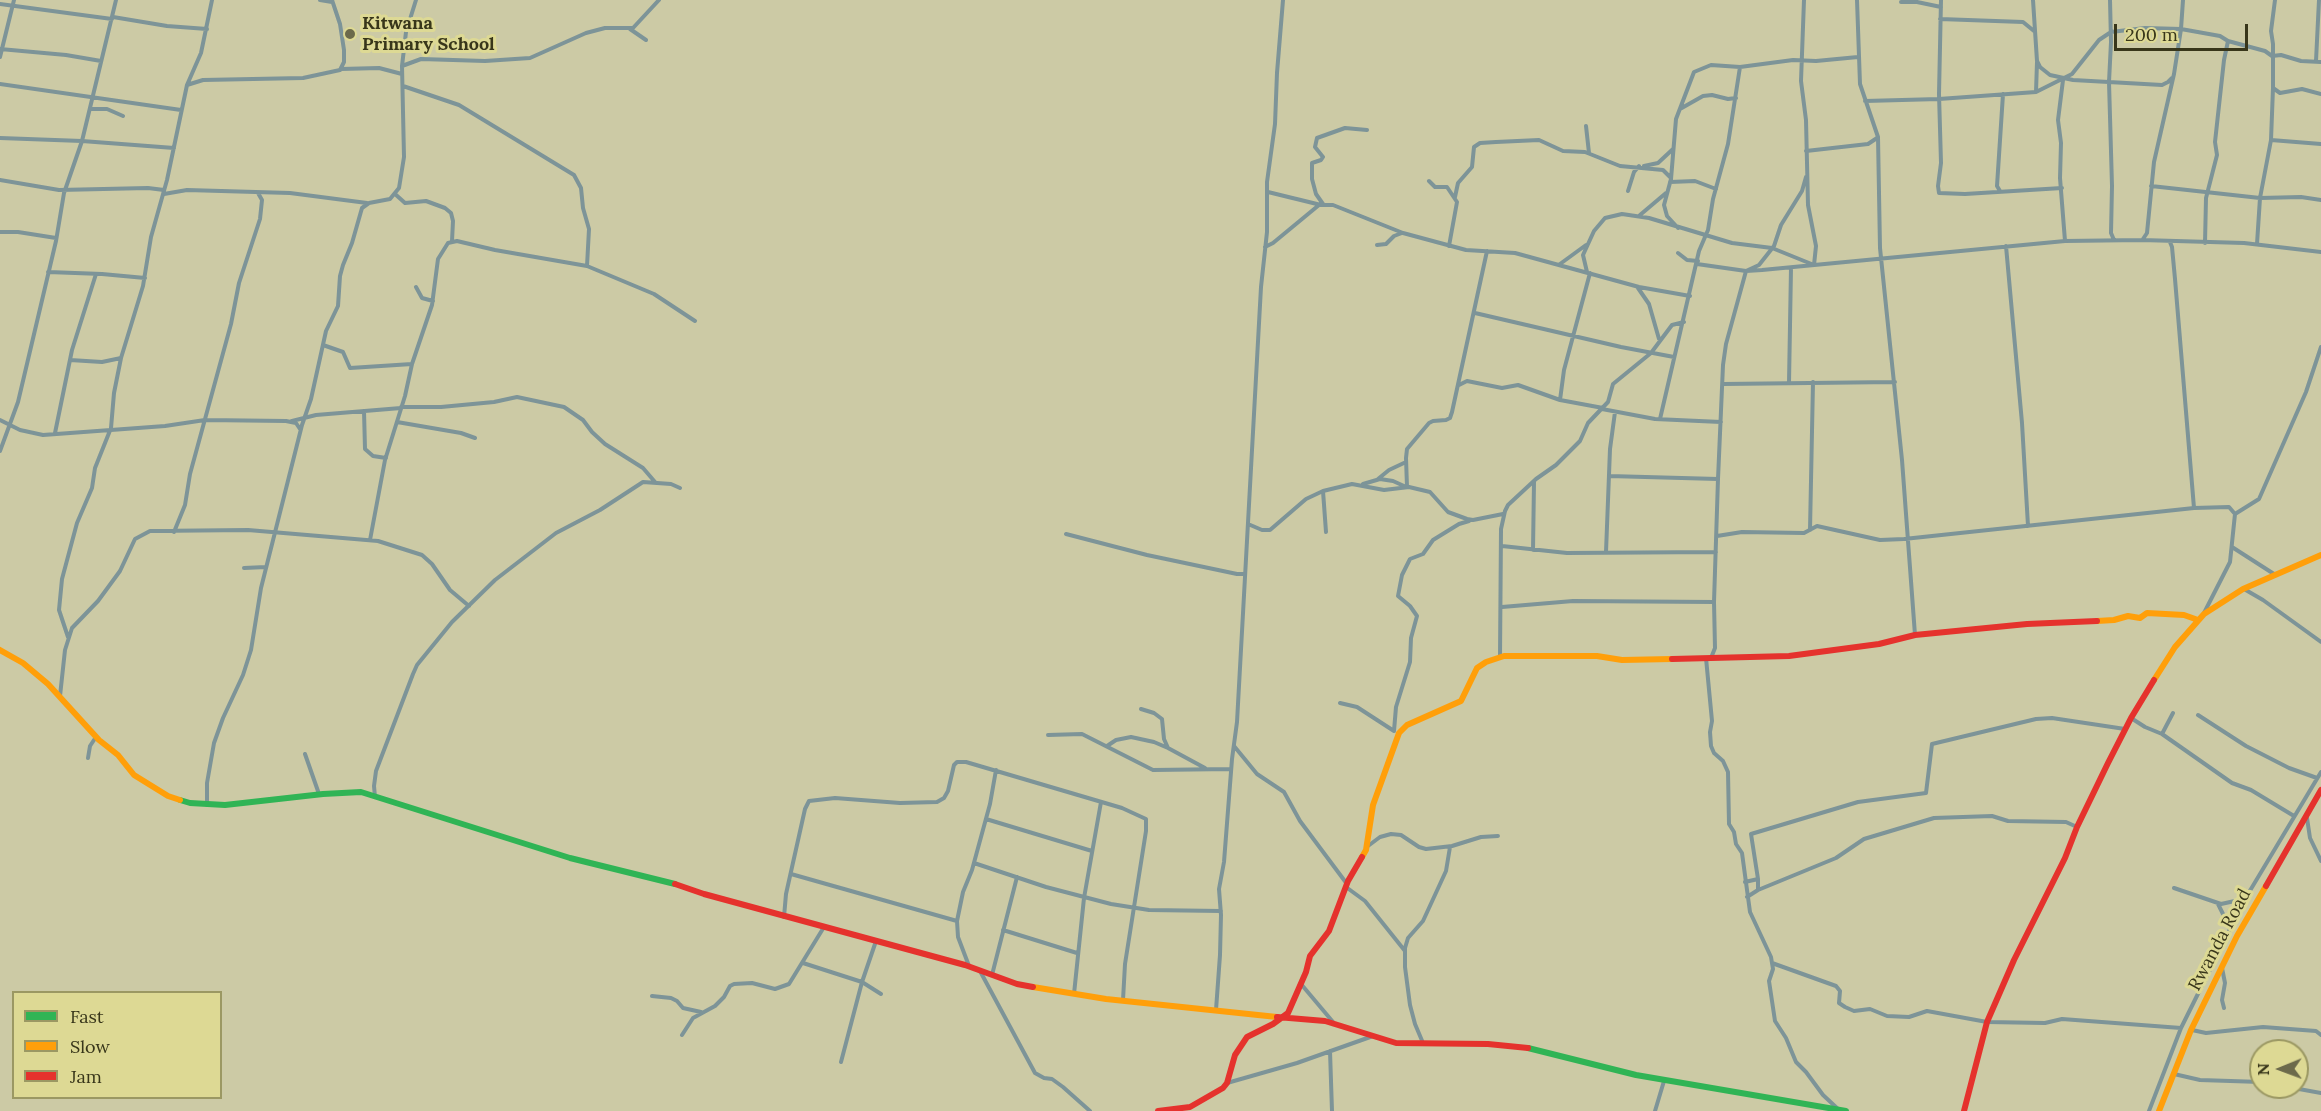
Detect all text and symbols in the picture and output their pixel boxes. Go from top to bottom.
scale bar [2117,12,2250,50]
place label: Kitwana Primary School [362,13,495,56]
text: 200 m [2125,23,2178,46]
marker: Kitwana Primary School [343,27,357,41]
street label: Rwanda Road [2184,885,2256,995]
legend [12,991,222,1099]
text: Fast [70,1005,104,1028]
text: Slow [70,1035,110,1058]
north arrow [2249,1039,2309,1099]
text: N [2253,1063,2273,1076]
text: Jam [70,1065,102,1088]

